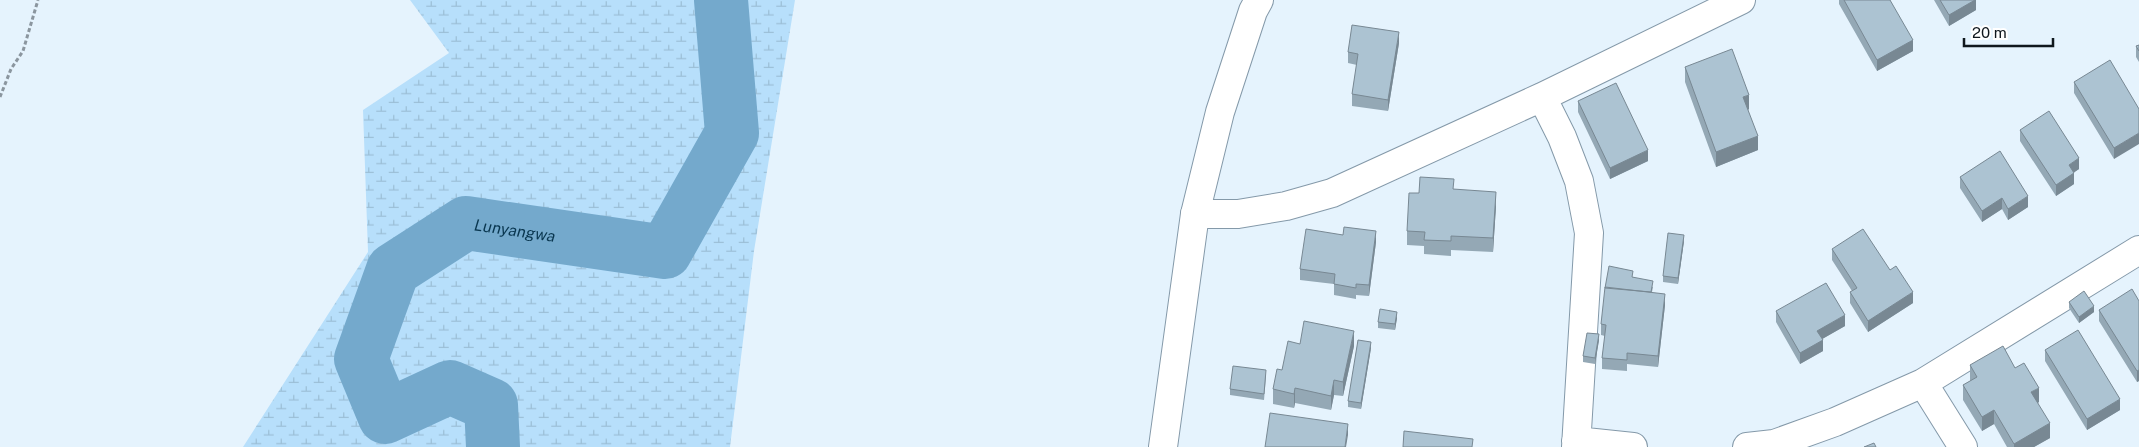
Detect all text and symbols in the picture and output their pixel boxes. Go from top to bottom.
scale bar [1964,15,2053,47]
text: 20 m [1972,24,2007,41]
water label: Lunyangwa [473,215,557,246]

